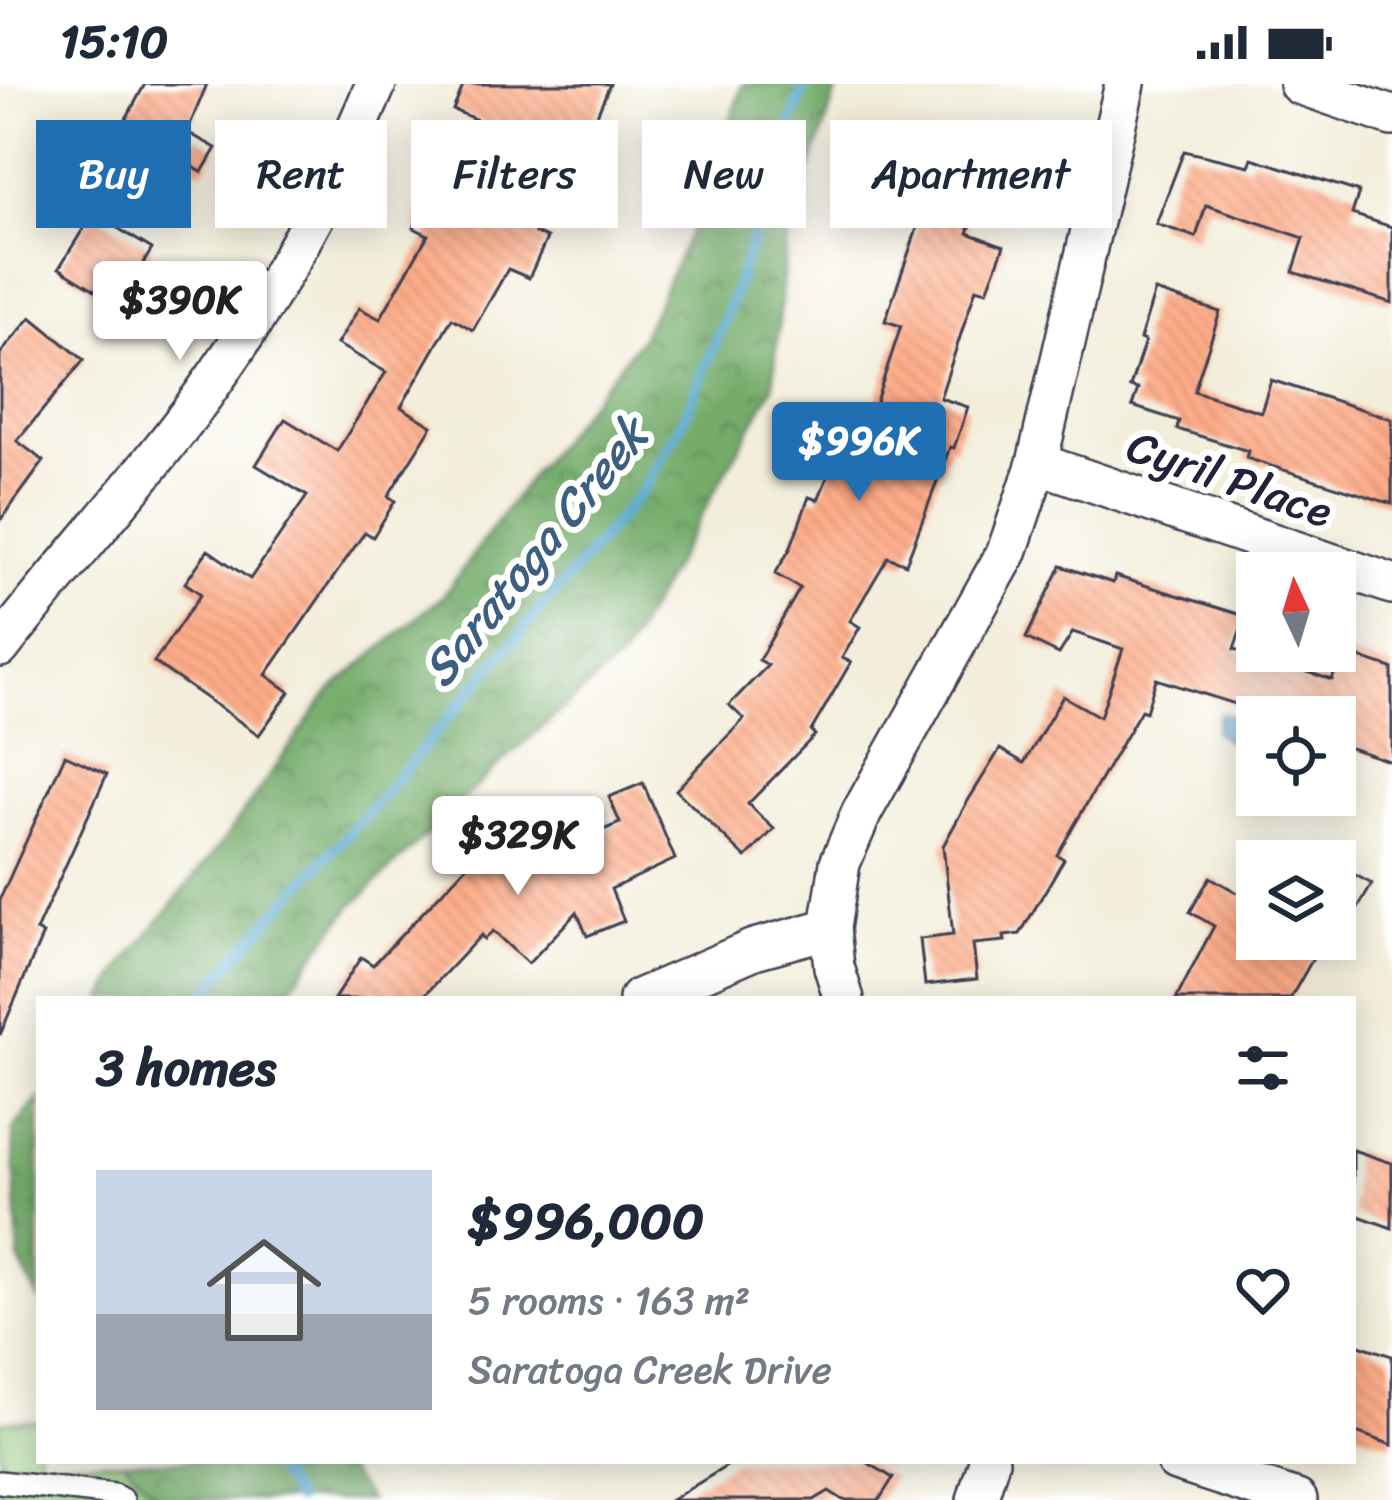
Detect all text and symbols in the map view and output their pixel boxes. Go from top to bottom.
text: 15:10 [60,2,168,82]
chip: Buy [36,120,191,228]
chip: Rent [215,120,387,228]
chip: Filters [411,120,618,228]
chip: New [642,120,806,228]
chip: Apartment [830,120,1112,228]
pin: $390K [96,261,264,363]
text: $390K [120,265,240,334]
water label: Saratoga Creek [399,394,674,706]
pin: $996K [775,402,943,504]
text: $996K [799,406,919,475]
street label: Cyril Place [1116,406,1343,551]
north arrow [1236,552,1356,672]
map controls [1236,552,1356,960]
button: locate [1236,696,1356,816]
pin: $329K [434,796,602,898]
text: $329K [459,800,577,869]
button: layers [1236,840,1356,960]
text: 3 homes [96,1023,276,1113]
icon: filters [1230,1035,1296,1101]
text: $996,000 [468,1176,704,1266]
icon: home [192,1218,336,1362]
icon: heart [1230,1257,1296,1323]
text: 5 rooms · 163 m² [468,1266,750,1335]
text: Saratoga Creek Drive [468,1335,832,1404]

